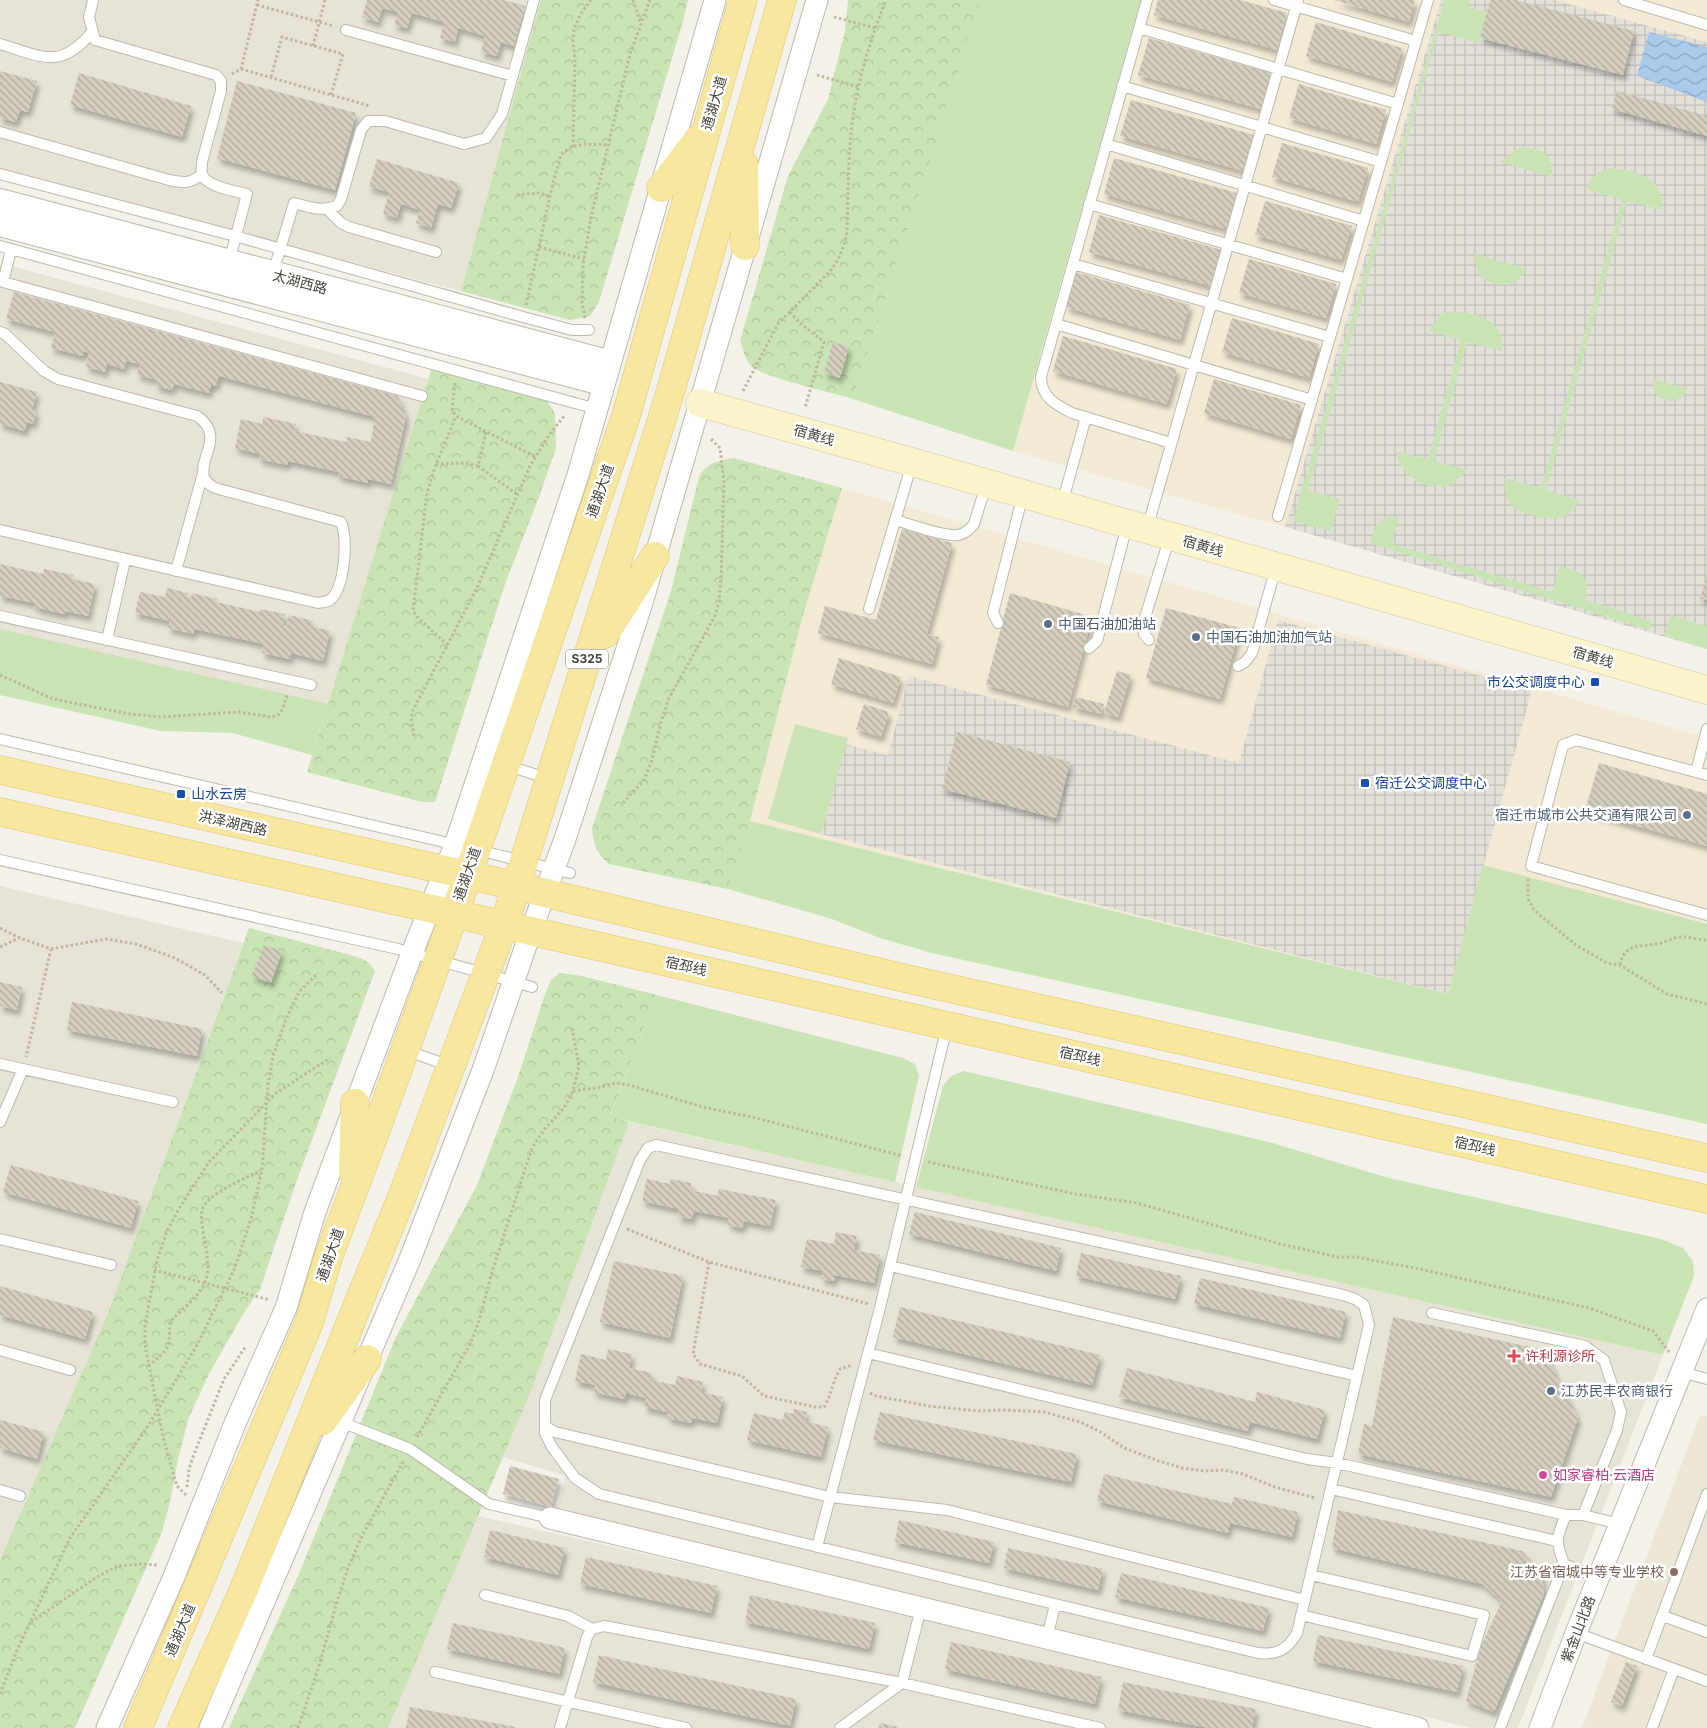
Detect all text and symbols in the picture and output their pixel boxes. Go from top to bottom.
street label: 通湖大道 [698,74,729,132]
street label: 太湖西路 [271,266,329,297]
street label: 宿黄线 [792,421,837,448]
street label: 通湖大道 [582,462,617,520]
street label: 宿黄线 [1181,532,1226,559]
place label: 中国石油加油站 [1058,615,1156,632]
marker: 中国石油加油站 [1042,618,1054,630]
place label: 中国石油加油加气站 [1206,628,1332,645]
marker: 中国石油加油加气站 [1190,631,1202,643]
street label: 宿黄线 [1571,643,1616,670]
road number: S325 [566,650,608,669]
place label: 市公交调度中心 [1487,673,1585,690]
marker: 市公交调度中心 [1589,676,1601,688]
place label: 宿迁公交调度中心 [1375,774,1487,791]
marker: 宿迁公交调度中心 [1359,777,1371,789]
place label: 山水云房 [191,785,247,802]
marker: 山水云房 [175,788,187,800]
street label: 洪泽湖西路 [197,806,269,839]
place label: 宿迁市城市公共交通有限公司 [1495,806,1677,823]
marker: 宿迁市城市公共交通有限公司 [1681,809,1693,821]
street label: 通湖大道 [449,845,484,903]
street label: 宿邳线 [664,953,708,979]
street label: 宿邳线 [1058,1043,1102,1069]
street label: 宿邳线 [1453,1133,1497,1159]
street label: 通湖大道 [312,1226,347,1284]
place label: 许利源诊所 [1525,1347,1595,1364]
marker: 许利源诊所 [1507,1349,1521,1363]
place label: 江苏民丰农商银行 [1561,1382,1673,1399]
marker: 江苏民丰农商银行 [1545,1385,1557,1397]
place label: 如家睿柏·云酒店 [1553,1466,1655,1483]
marker: 如家睿柏·云酒店 [1537,1469,1549,1481]
place label: 江苏省宿城中等专业学校 [1510,1563,1664,1580]
marker: 江苏省宿城中等专业学校 [1668,1566,1680,1578]
street label: 紫金山北路 [1557,1593,1598,1665]
street label: 通湖大道 [161,1601,198,1659]

